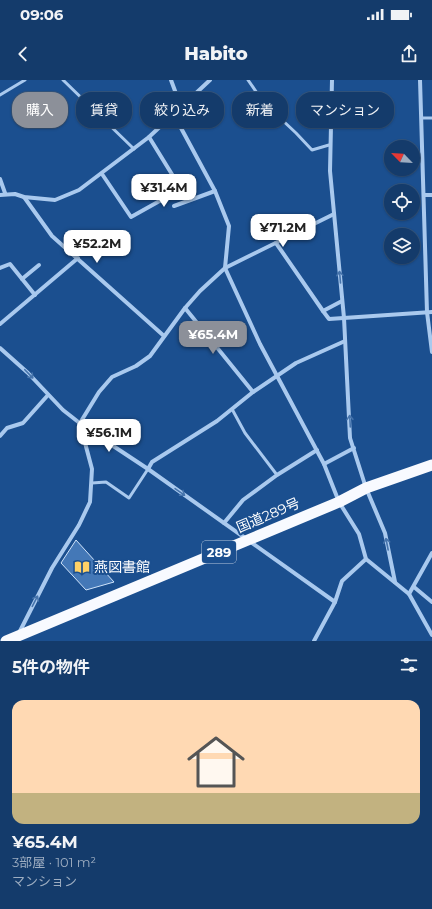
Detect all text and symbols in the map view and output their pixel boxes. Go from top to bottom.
text: 09:06 [20,5,63,24]
icon: back [12,43,34,65]
text: Habito [184,43,248,65]
icon: share [398,43,420,65]
chip: 購入 [12,92,68,128]
chip: 賃貸 [76,92,132,128]
chip: 絞り込み [140,92,224,128]
chip: 新着 [232,92,288,128]
chip: マンション [296,92,394,128]
north arrow [384,140,420,176]
map controls [384,140,420,264]
pin: ¥31.4M [131,174,197,208]
text: ¥31.4M [140,179,188,195]
button: locate [384,184,420,220]
pin: ¥71.2M [250,214,316,248]
text: ¥71.2M [260,219,306,235]
button: layers [384,228,420,264]
pin: ¥52.2M [64,230,130,264]
text: ¥52.2M [73,235,121,251]
one-way arrow [336,271,343,284]
pin: ¥65.4M [180,321,246,355]
text: ¥65.4M [188,326,238,342]
one-way arrow [24,369,33,379]
one-way arrow [346,415,353,428]
pin: ¥56.1M [76,419,142,453]
text: ¥56.1M [86,424,132,440]
one-way arrow [174,488,185,496]
street label: 国道289号 [233,494,303,536]
one-way arrow [383,538,391,551]
road number: 289 [202,541,236,563]
library icon: 燕図書館 [73,558,91,576]
place label: 燕図書館 [94,558,150,576]
one-way arrow [31,595,39,607]
icon: filters [398,654,420,676]
text: 5件の物件 [12,657,90,677]
icon: home [180,726,252,798]
text: ¥65.4M [12,832,78,852]
text: 3部屋 · 101 m² [12,854,96,870]
text: マンション [12,873,77,889]

